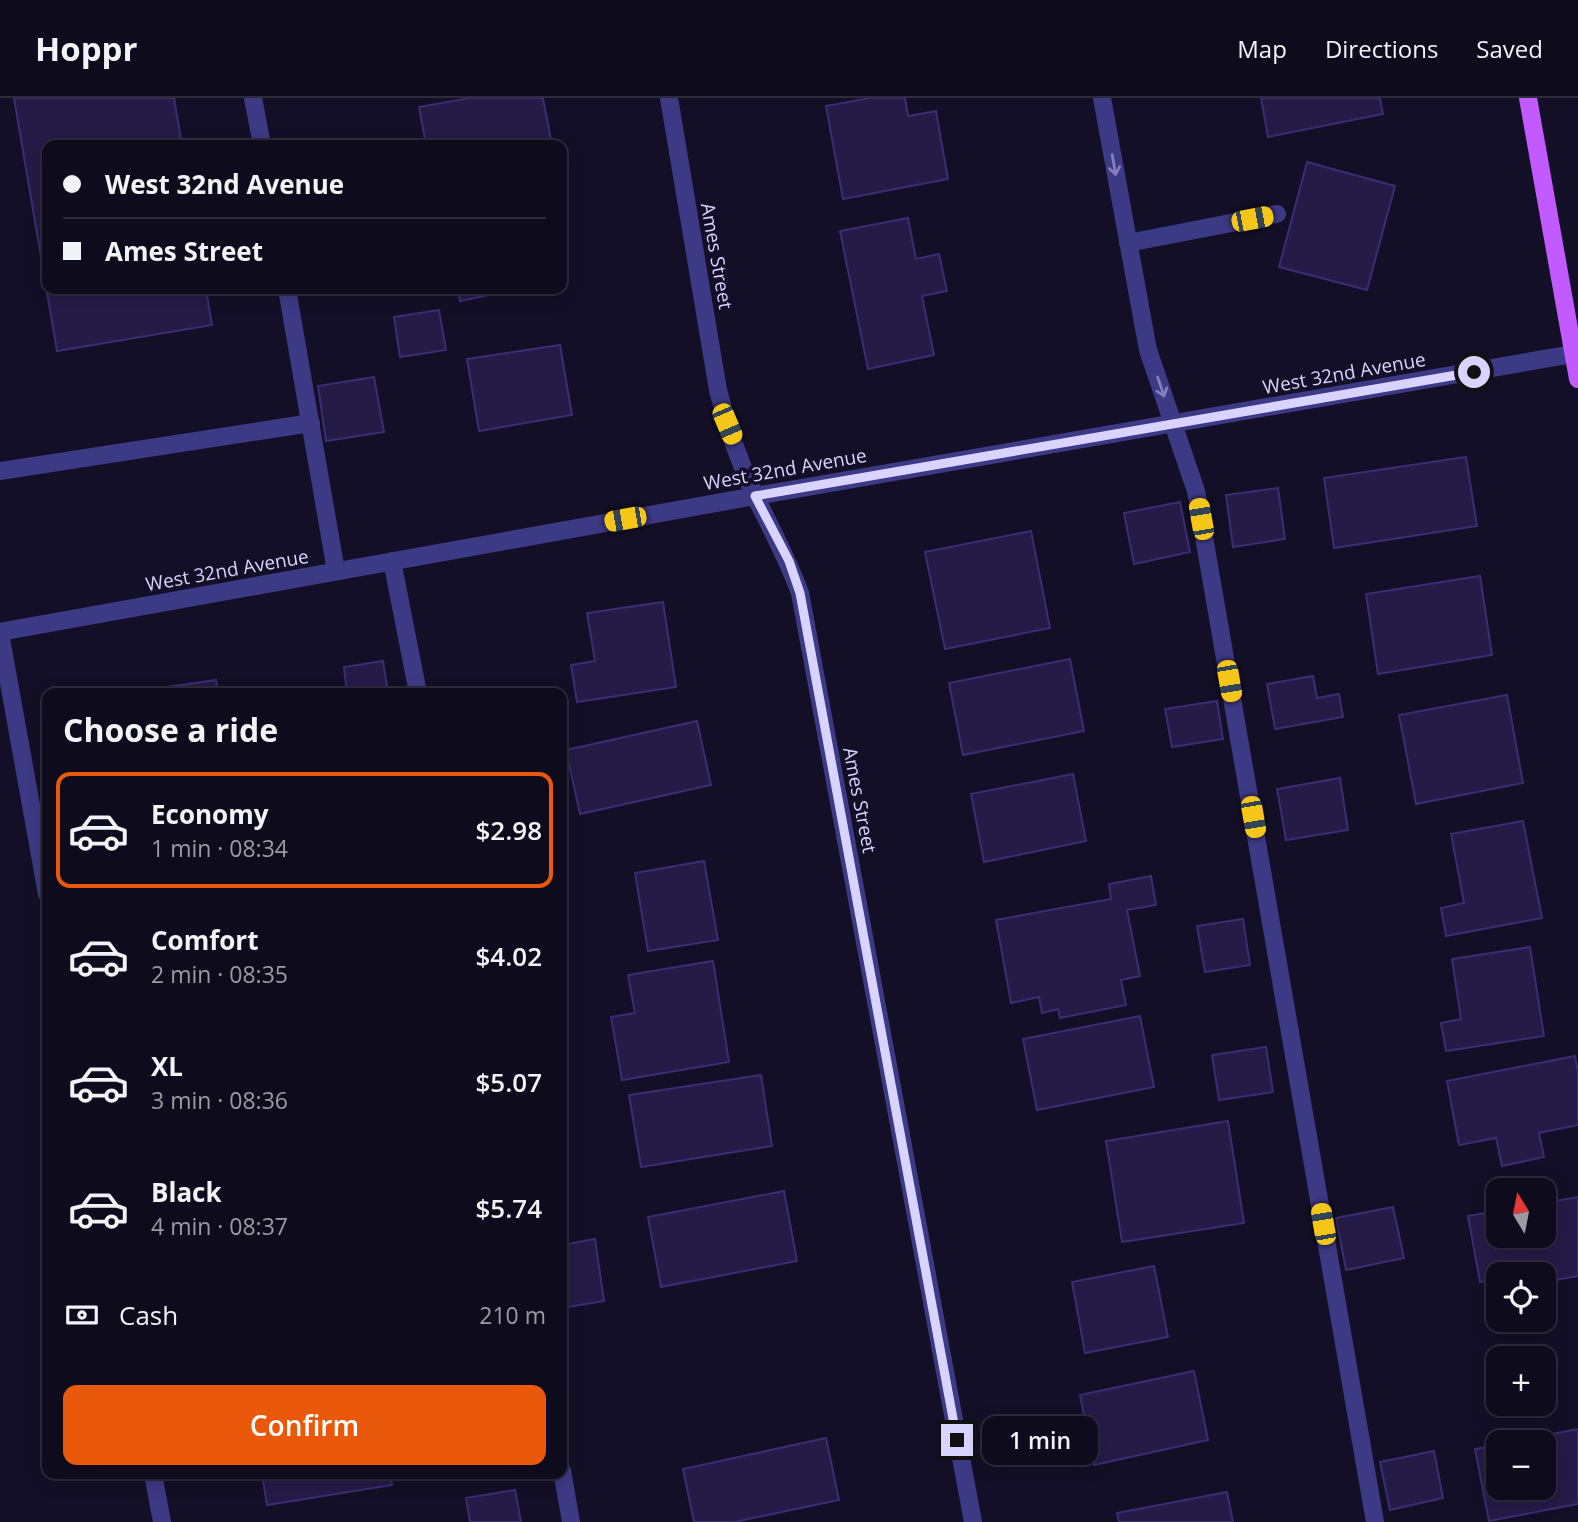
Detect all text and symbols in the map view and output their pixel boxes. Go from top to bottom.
text: Hoppr [35,26,137,71]
text: Map [1237,32,1287,65]
text: Directions [1325,32,1438,65]
text: Saved [1476,32,1543,65]
one-way arrow [1108,153,1121,176]
text: West 32nd Avenue [105,166,344,202]
street label: Ames Street [695,201,739,311]
car [1230,205,1275,233]
text: Ames Street [105,233,263,269]
street label: West 32nd Avenue [1260,346,1428,400]
route start [1458,356,1490,388]
one-way arrow [1156,376,1168,398]
car [710,401,745,447]
street label: West 32nd Avenue [701,442,869,496]
car [1188,496,1215,542]
car [603,505,648,533]
street label: West 32nd Avenue [143,543,311,597]
car [1216,658,1243,704]
text: Choose a ride [63,708,278,751]
street label: Ames Street [837,745,883,855]
car [1240,794,1267,840]
text: Economy [151,796,269,832]
icon: car [67,799,130,862]
text: $2.98 [475,812,542,848]
text: 1 min · 08:34 [151,832,288,864]
text: Comfort [151,922,258,958]
icon: car [67,925,130,988]
text: $4.02 [475,938,542,974]
text: 2 min · 08:35 [151,958,288,990]
text: XL [151,1048,183,1084]
icon: car [67,1051,130,1114]
text: $5.07 [475,1064,542,1100]
text: 3 min · 08:36 [151,1084,288,1116]
text: Black [151,1174,222,1210]
icon: car [67,1177,130,1240]
north arrow [1486,1178,1556,1248]
map controls [1486,1178,1556,1500]
text: $5.74 [475,1190,542,1226]
car [1310,1201,1337,1247]
text: 4 min · 08:37 [151,1210,288,1242]
button: locate [1486,1262,1556,1332]
icon: cash [63,1296,101,1334]
text: Cash [119,1297,178,1333]
text: 210 m [479,1299,546,1331]
button: + [1486,1346,1556,1416]
button: Confirm [63,1385,546,1465]
callout: 1 min [982,1416,1097,1464]
route end [941,1424,973,1456]
text: 1 min [1009,1424,1071,1456]
button: − [1486,1430,1556,1500]

